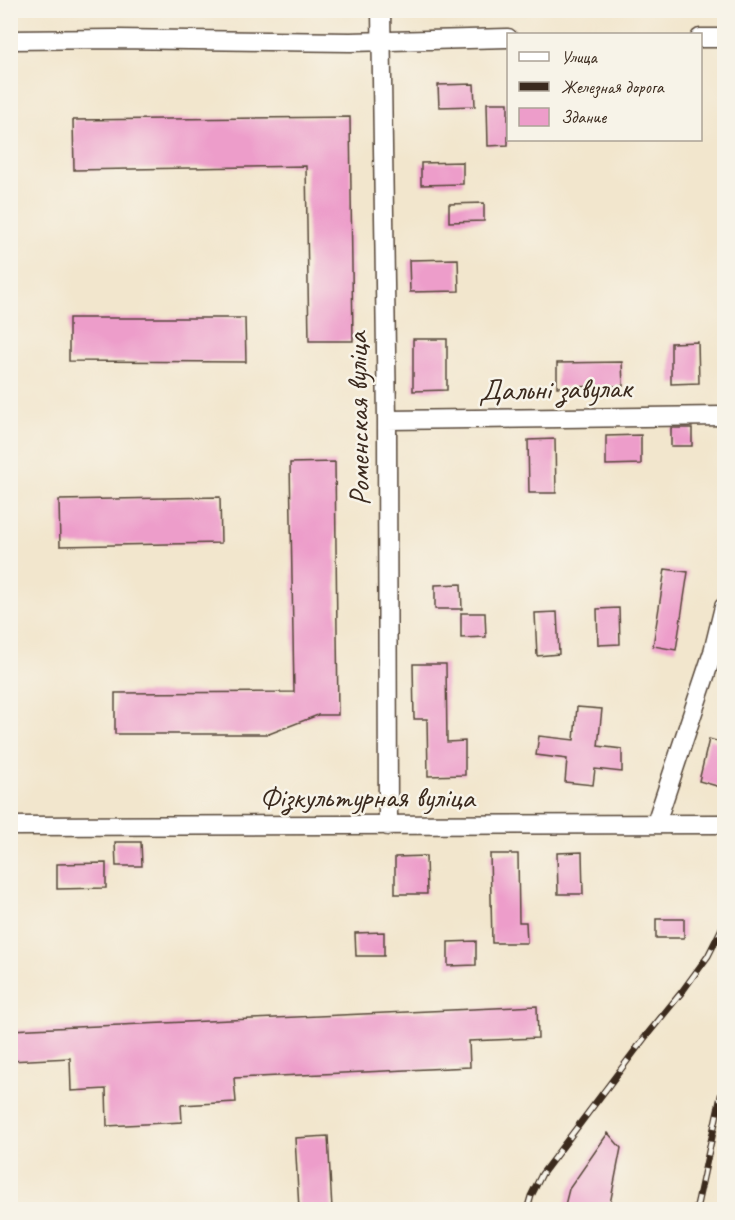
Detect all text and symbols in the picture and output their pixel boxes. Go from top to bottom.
legend [507,33,702,141]
text: Улица [561,46,598,68]
text: Железная дорога [561,76,665,99]
text: Здание [561,106,607,128]
street label: Роменская вуліца [337,330,379,506]
street label: Дальні завулак [478,369,635,409]
street label: Фізкультурная вуліца [259,778,477,816]

